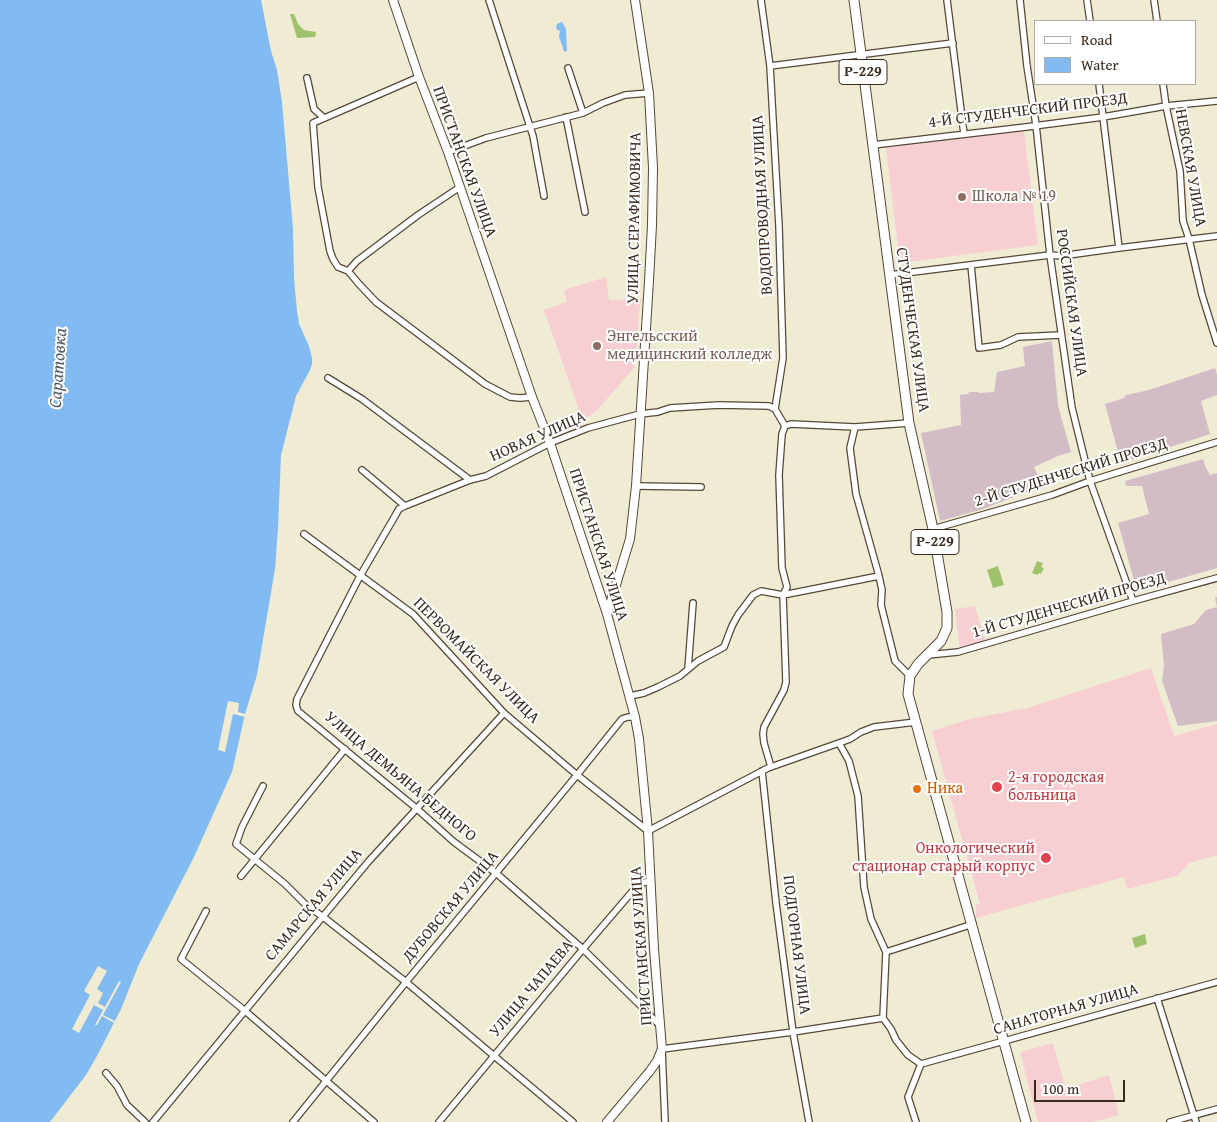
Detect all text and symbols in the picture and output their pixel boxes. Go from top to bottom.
legend [1034,20,1197,85]
text: Road [1081,29,1112,50]
text: Water [1081,54,1119,75]
road number: Р-229 [839,60,887,84]
street label: ПРИСТАНСКАЯ УЛИЦА [428,84,500,240]
street label: 4-Й СТУДЕНЧЕСКИЙ ПРОЕЗД [927,89,1129,133]
street label: НЕВСКАЯ УЛИЦА [1170,107,1210,229]
street label: ВОДОПРОВОДНАЯ УЛИЦА [749,114,777,296]
street label: УЛИЦА СЕРАФИМОВИЧА [624,132,646,304]
place label: Школа № 19 [972,187,1056,207]
marker: Школа № 19 [956,191,968,203]
street label: РОССИЙСКАЯ УЛИЦА [1051,228,1091,378]
street label: СТУДЕНЧЕСКАЯ УЛИЦА [891,246,933,414]
water label: Саратовка [45,327,73,409]
place label: Энгельсский медицинский колледж [607,327,772,365]
marker: Энгельсский медицинский колледж [591,340,603,352]
street label: НОВАЯ УЛИЦА [487,407,589,467]
street label: 2-Й СТУДЕНЧЕСКИЙ ПРОЕЗД [972,435,1170,511]
street label: ПРИСТАНСКАЯ УЛИЦА [564,466,632,624]
road number: Р-229 [911,530,959,554]
street label: 1-Й СТУДЕНЧЕСКИЙ ПРОЕЗД [970,569,1168,643]
street label: ПЕРВОМАЙСКАЯ УЛИЦА [409,594,543,728]
street label: УЛИЦА ДЕМЬЯНА БЕДНОГО [320,708,480,846]
place label: 2-я городская больница [1008,768,1104,806]
place label: Ника [927,779,963,799]
marker: 2-я городская больница [990,780,1004,794]
marker: Ника [911,783,923,795]
place label: Онкологический стационар старый корпус [852,839,1035,877]
street label: САМАРСКАЯ УЛИЦА [261,845,367,965]
street label: ДУБОВСКАЯ УЛИЦА [399,847,503,967]
marker: Онкологический стационар старый корпус [1039,851,1053,865]
street label: ПРИСТАНСКАЯ УЛИЦА [627,866,657,1026]
street label: ПОДГОРНАЯ УЛИЦА [778,874,814,1016]
street label: УЛИЦА ЧАПАЕВА [486,937,578,1041]
street label: САНАТОРНАЯ УЛИЦА [991,980,1141,1040]
scale bar [1037,1070,1128,1102]
text: 100 m [1042,1078,1079,1099]

